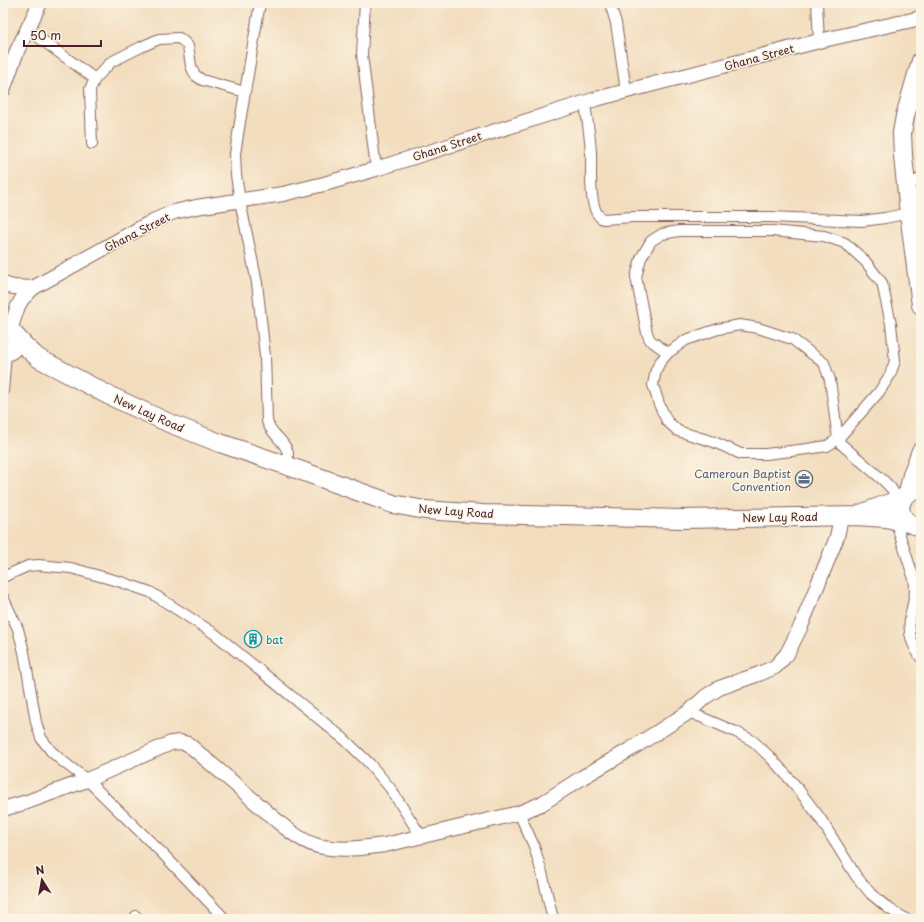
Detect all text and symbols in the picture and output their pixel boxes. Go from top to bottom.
scale bar [24,22,101,48]
text: 50 m [30,26,61,44]
street label: Ghana Street [722,39,796,74]
street label: Ghana Street [410,127,484,165]
street label: Ghana Street [101,208,173,256]
street label: New Lay Road [111,390,187,436]
place label: Cameroun Baptist Convention [694,465,792,495]
office icon: Cameroun Baptist Convention [794,469,814,489]
street label: New Lay Road [418,500,494,522]
street label: New Lay Road [742,508,818,526]
building icon: bat [243,629,263,649]
place label: bat [266,631,284,648]
north arrow [22,860,62,900]
text: N [34,860,46,879]

